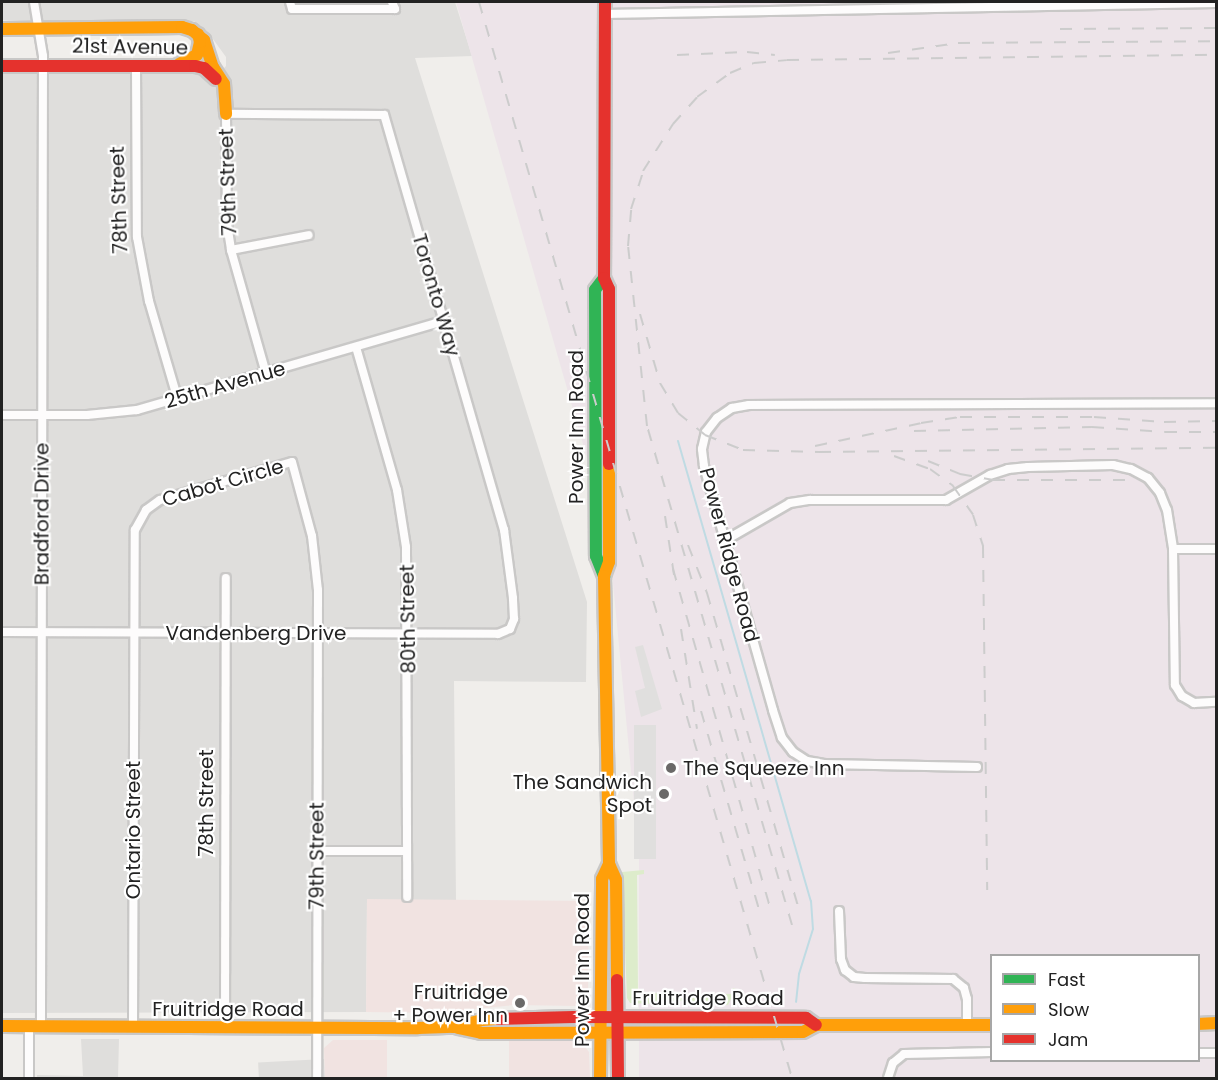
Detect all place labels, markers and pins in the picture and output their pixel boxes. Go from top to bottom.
place label: The Squeeze Inn [683,756,845,780]
marker: The Squeeze Inn [664,761,678,775]
place label: The Sandwich Spot [513,771,652,818]
marker: The Sandwich Spot [657,787,671,801]
place label: Fruitridge + Power Inn [393,980,508,1027]
marker: Fruitridge + Power Inn [513,996,527,1010]

